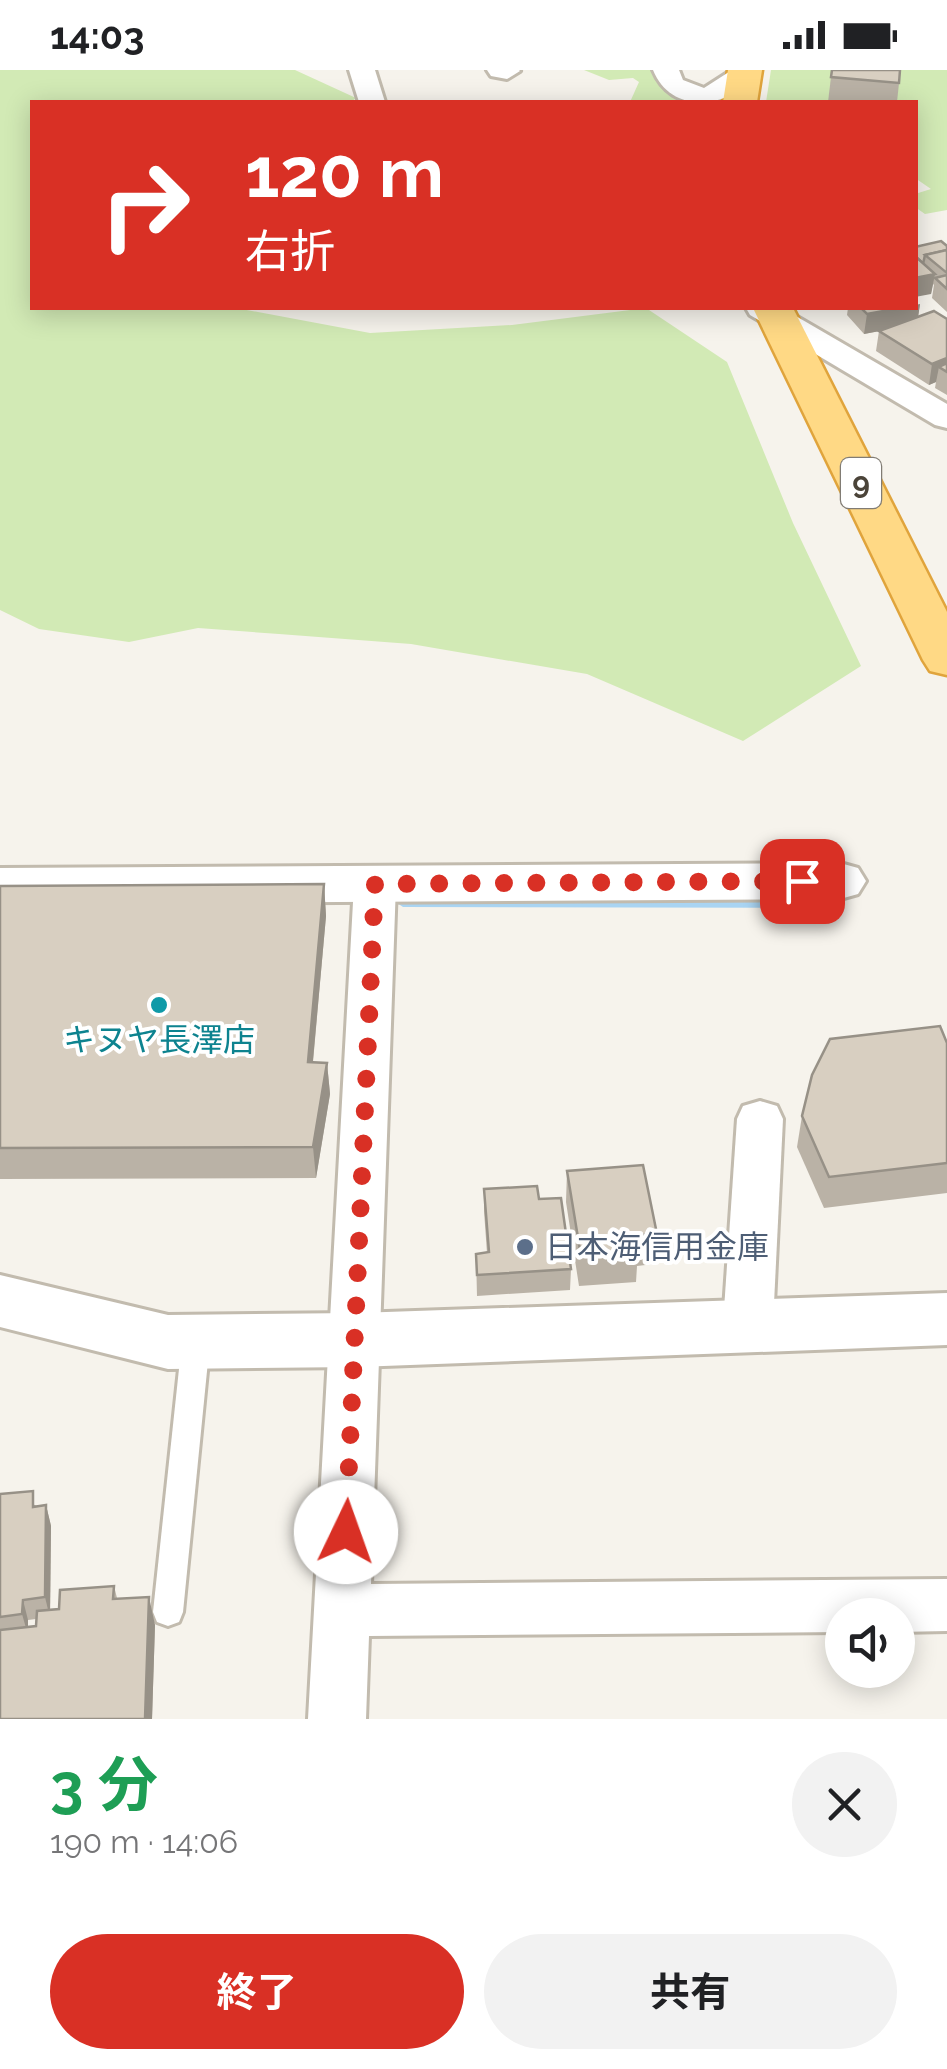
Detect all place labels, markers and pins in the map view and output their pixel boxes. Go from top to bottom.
pin [760,839,845,924]
marker: キヌヤ長澤店 [148,994,170,1016]
place label: キヌヤ長澤店 [63,1021,255,1058]
place label: 日本海信用金庫 [545,1228,769,1265]
marker: 日本海信用金庫 [514,1236,536,1258]

